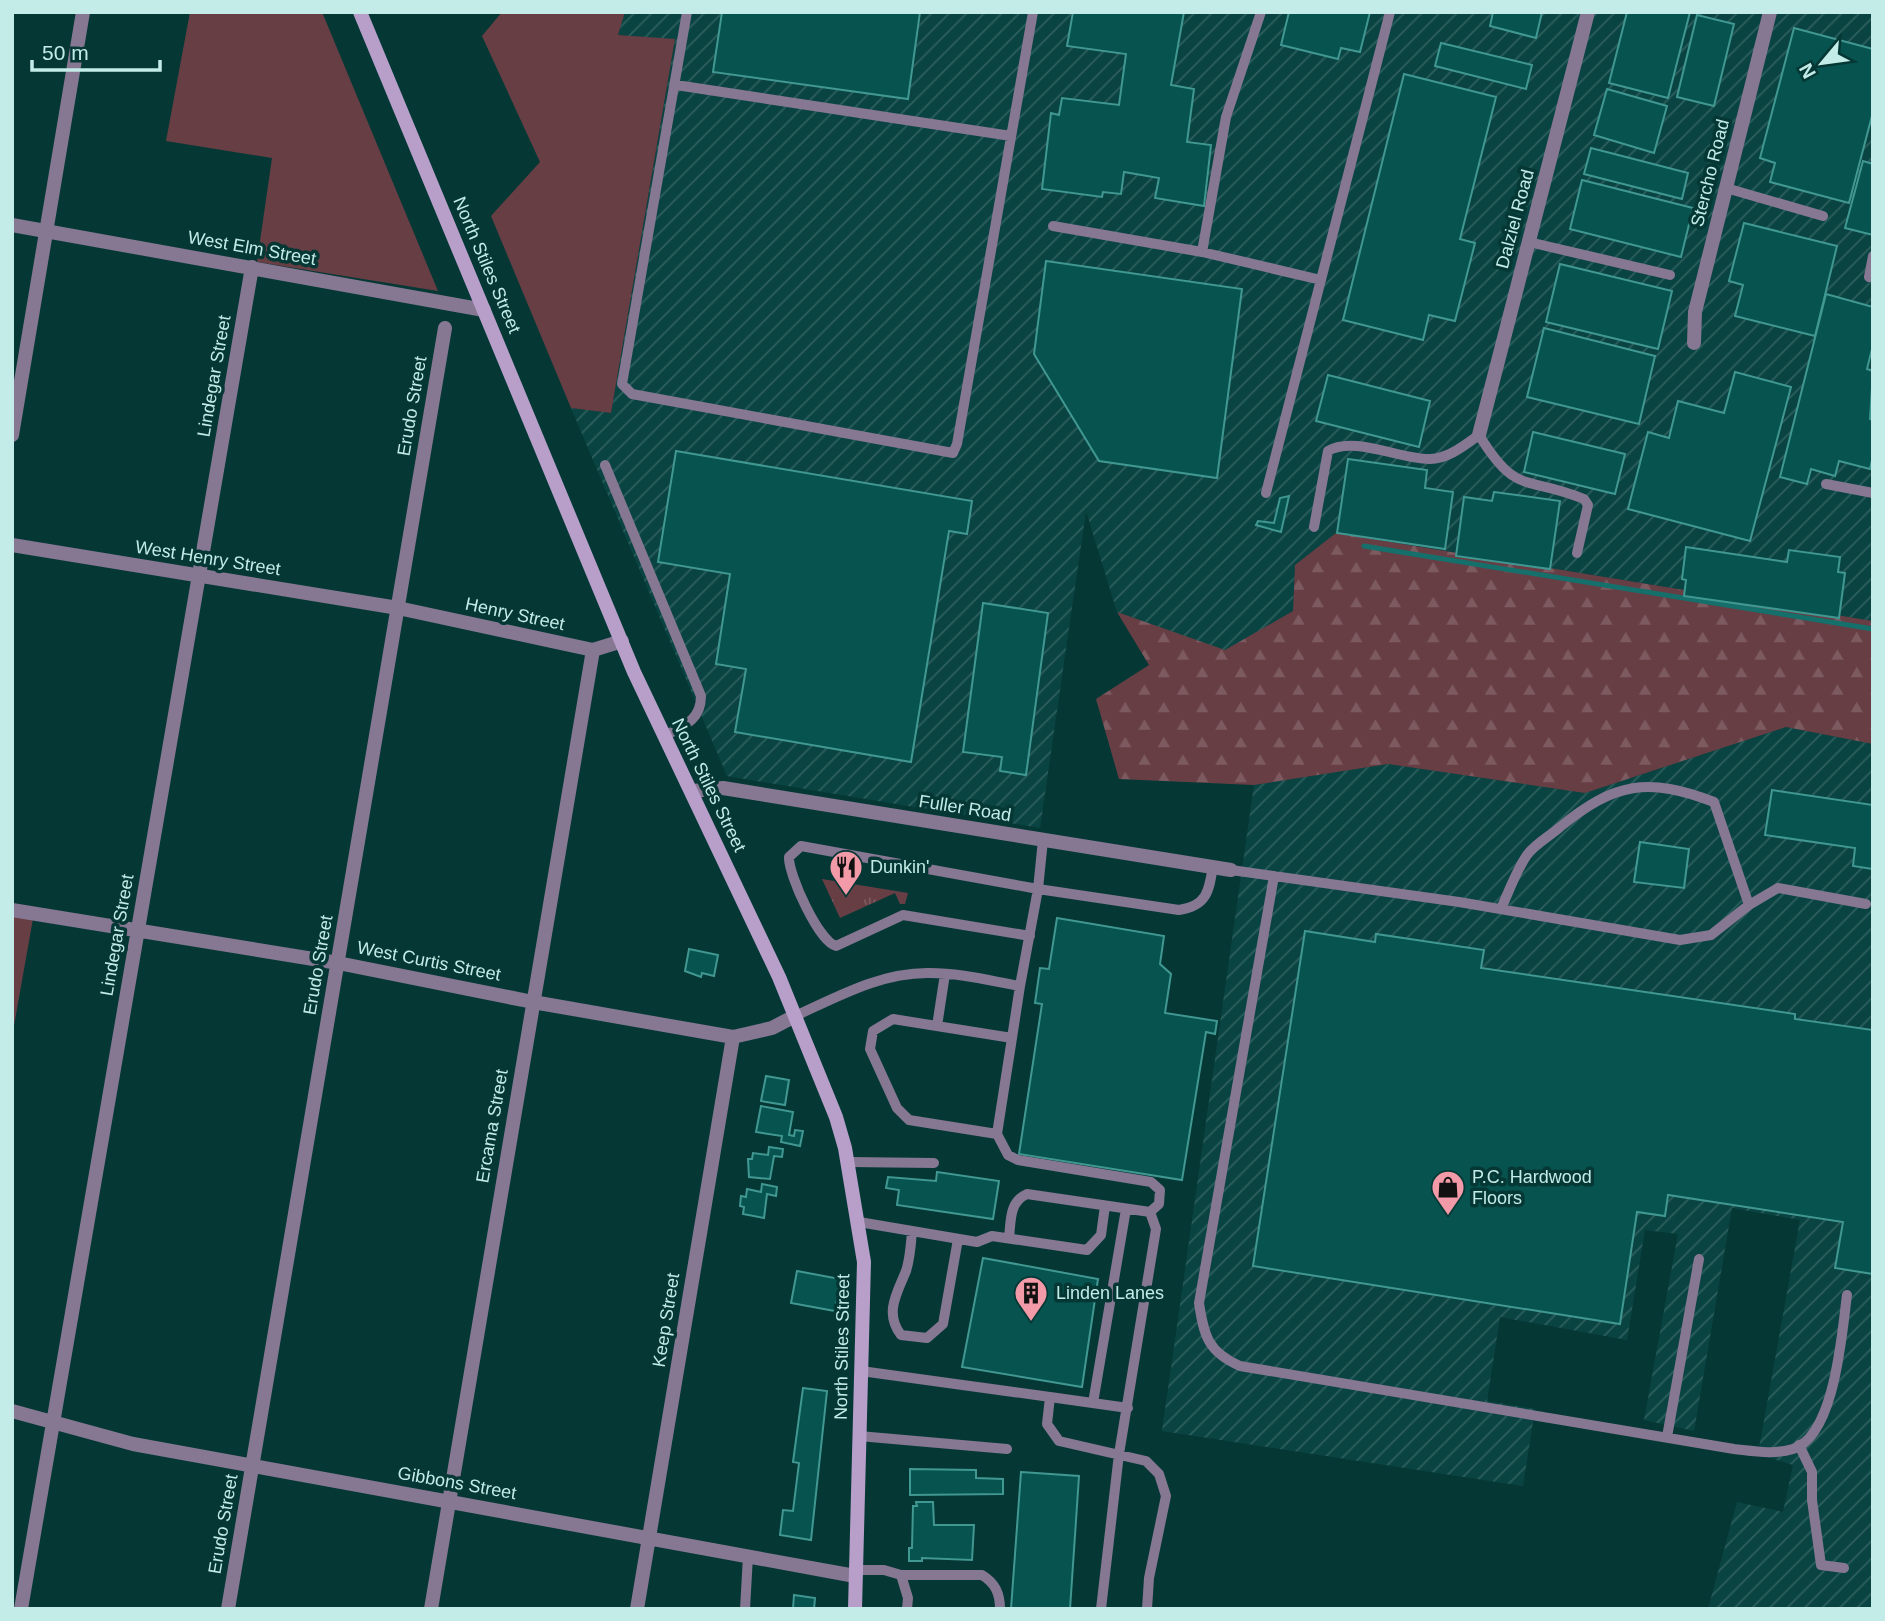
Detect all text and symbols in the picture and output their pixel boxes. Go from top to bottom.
scale bar [32,28,159,72]
north arrow [1787,28,1857,98]
text: 50 m [42,41,89,64]
text: N [1795,60,1820,82]
street label: Stercho Road [1687,117,1733,229]
street label: Dalziel Road [1492,167,1538,271]
street label: North Stiles Street [449,194,525,336]
street label: West Elm Street [186,227,318,269]
street label: Lindegar Street [193,314,235,438]
street label: Erudo Street [393,354,431,458]
street label: West Henry Street [134,537,282,579]
street label: Henry Street [464,594,566,634]
street label: North Stiles Street [668,715,750,855]
street label: Fuller Road [917,791,1013,825]
restaurant icon: Dunkin' [827,848,865,897]
place label: Dunkin' [870,857,929,877]
street label: Lindegar Street [96,873,138,997]
street label: Erudo Street [299,913,337,1017]
street label: West Curtis Street [356,937,502,985]
street label: Ercama Street [472,1068,512,1184]
place label: P.C. Hardwood Floors [1472,1167,1592,1208]
shop icon: P.C. Hardwood Floors [1429,1168,1467,1217]
street label: Keep Street [649,1271,683,1369]
street label: North Stiles Street [831,1274,853,1420]
building icon: Linden Lanes [1012,1274,1050,1323]
place label: Linden Lanes [1056,1283,1164,1303]
street label: Gibbons Street [396,1463,518,1503]
street label: Erudo Street [204,1472,242,1576]

